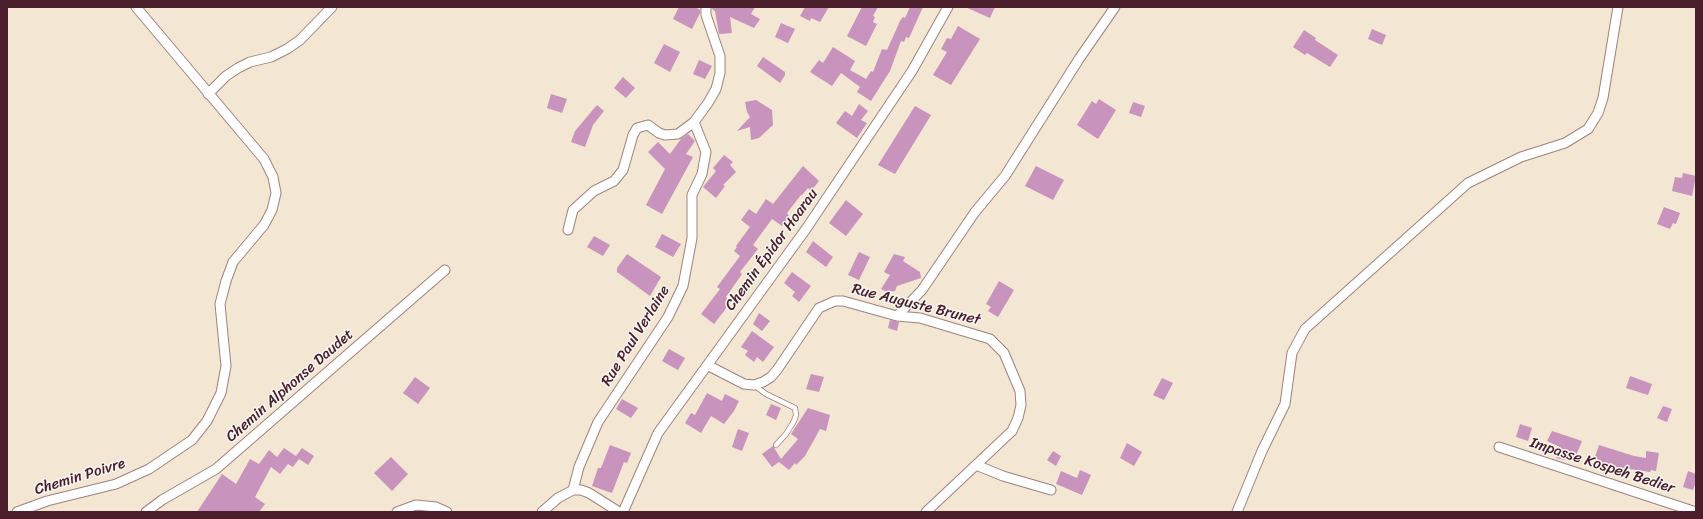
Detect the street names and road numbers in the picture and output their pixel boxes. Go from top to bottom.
street label: Chemin Épidor Hoarau [722,186,822,314]
street label: Rue Auguste Brunet [850,280,982,330]
street label: Rue Paul Verlaine [598,282,674,390]
street label: Chemin Alphonse Daudet [223,326,357,446]
street label: Impasse Kospeh Bedier [1527,434,1677,498]
street label: Chemin Poivre [32,455,128,499]

